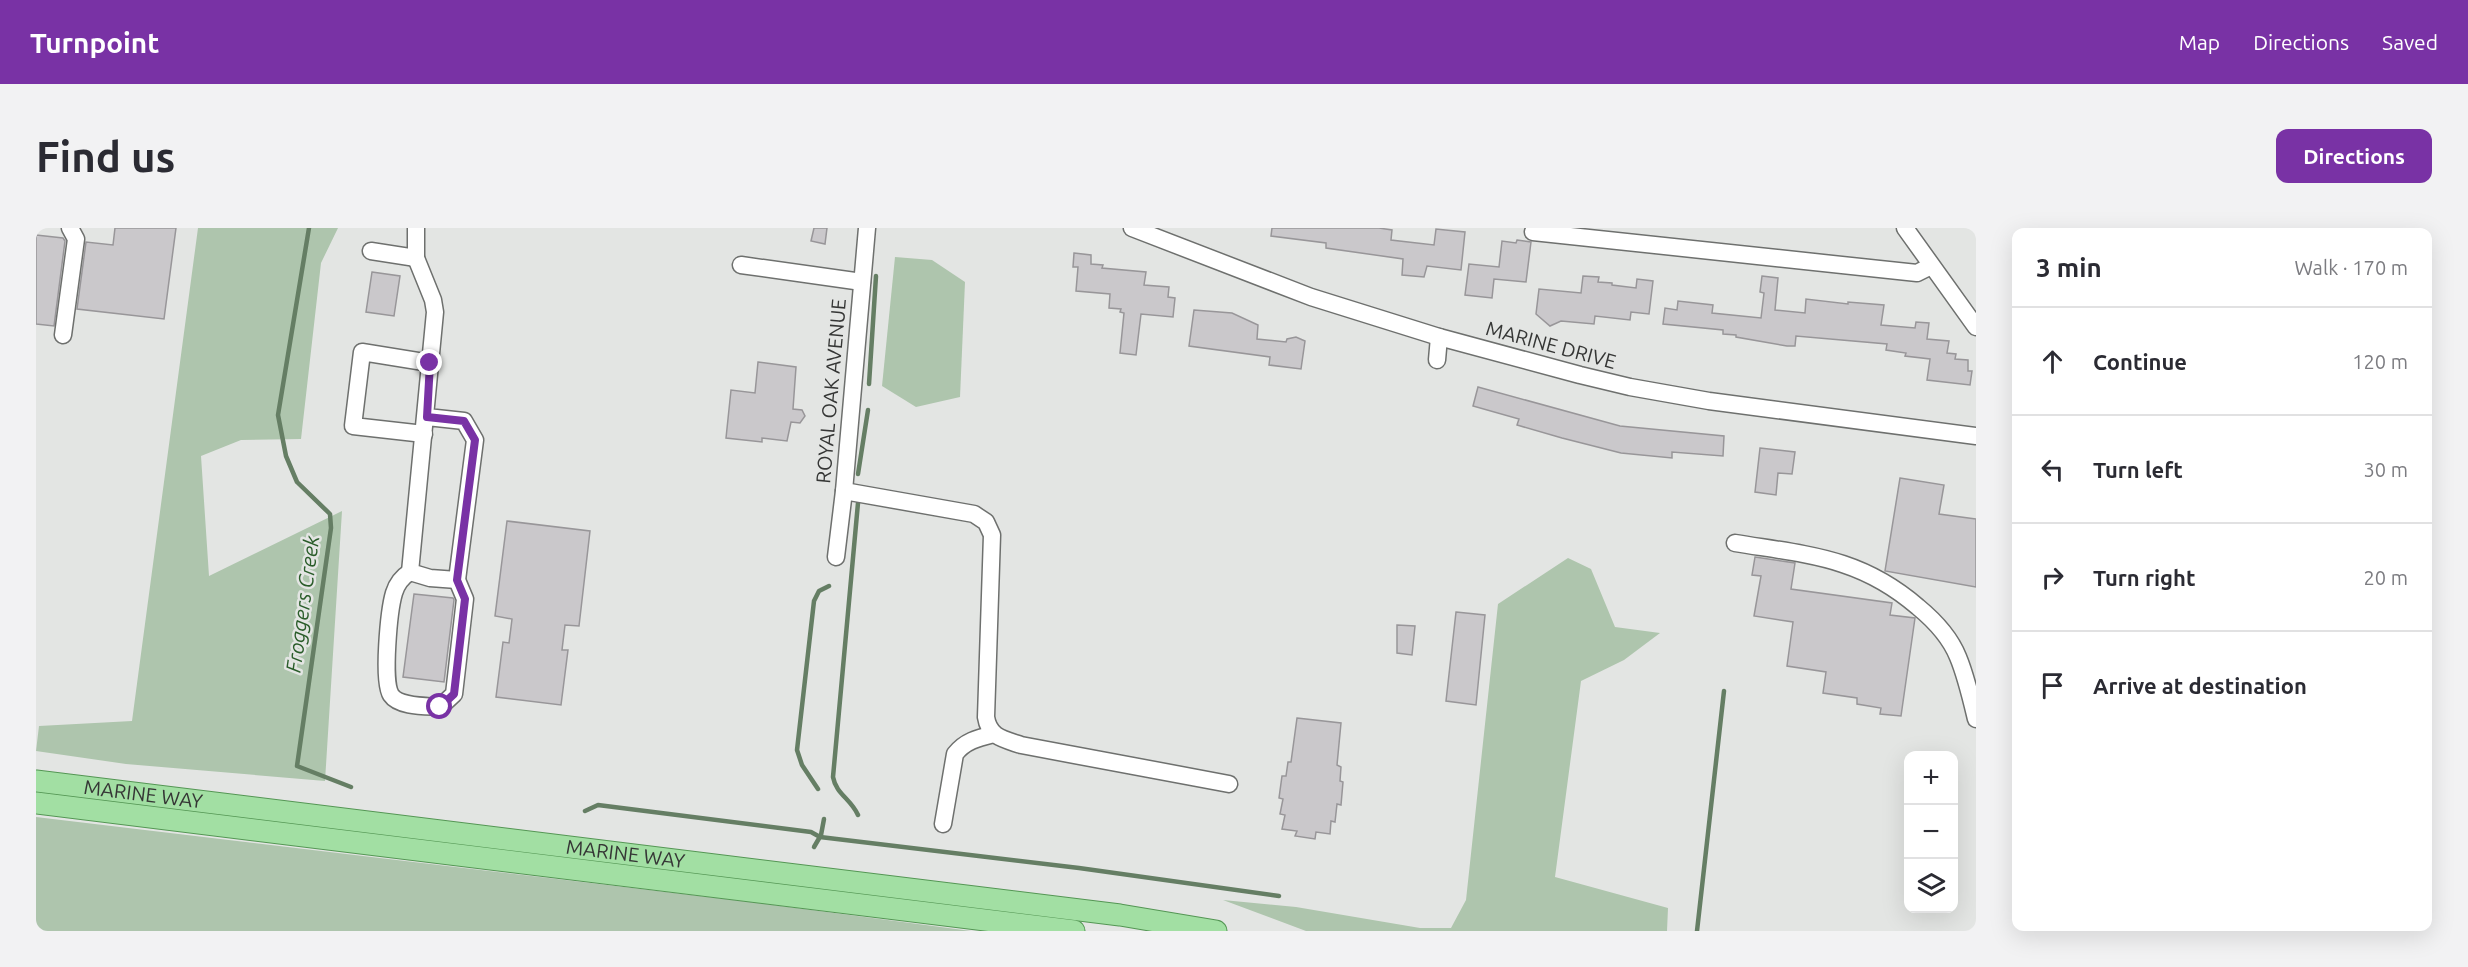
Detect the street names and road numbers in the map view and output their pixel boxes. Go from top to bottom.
street label: ROYAL OAK AVENUE [811,298,850,484]
street label: MARINE DRIVE [1484,316,1619,373]
street label: MARINE WAY [83,775,204,813]
street label: MARINE WAY [565,835,687,872]

